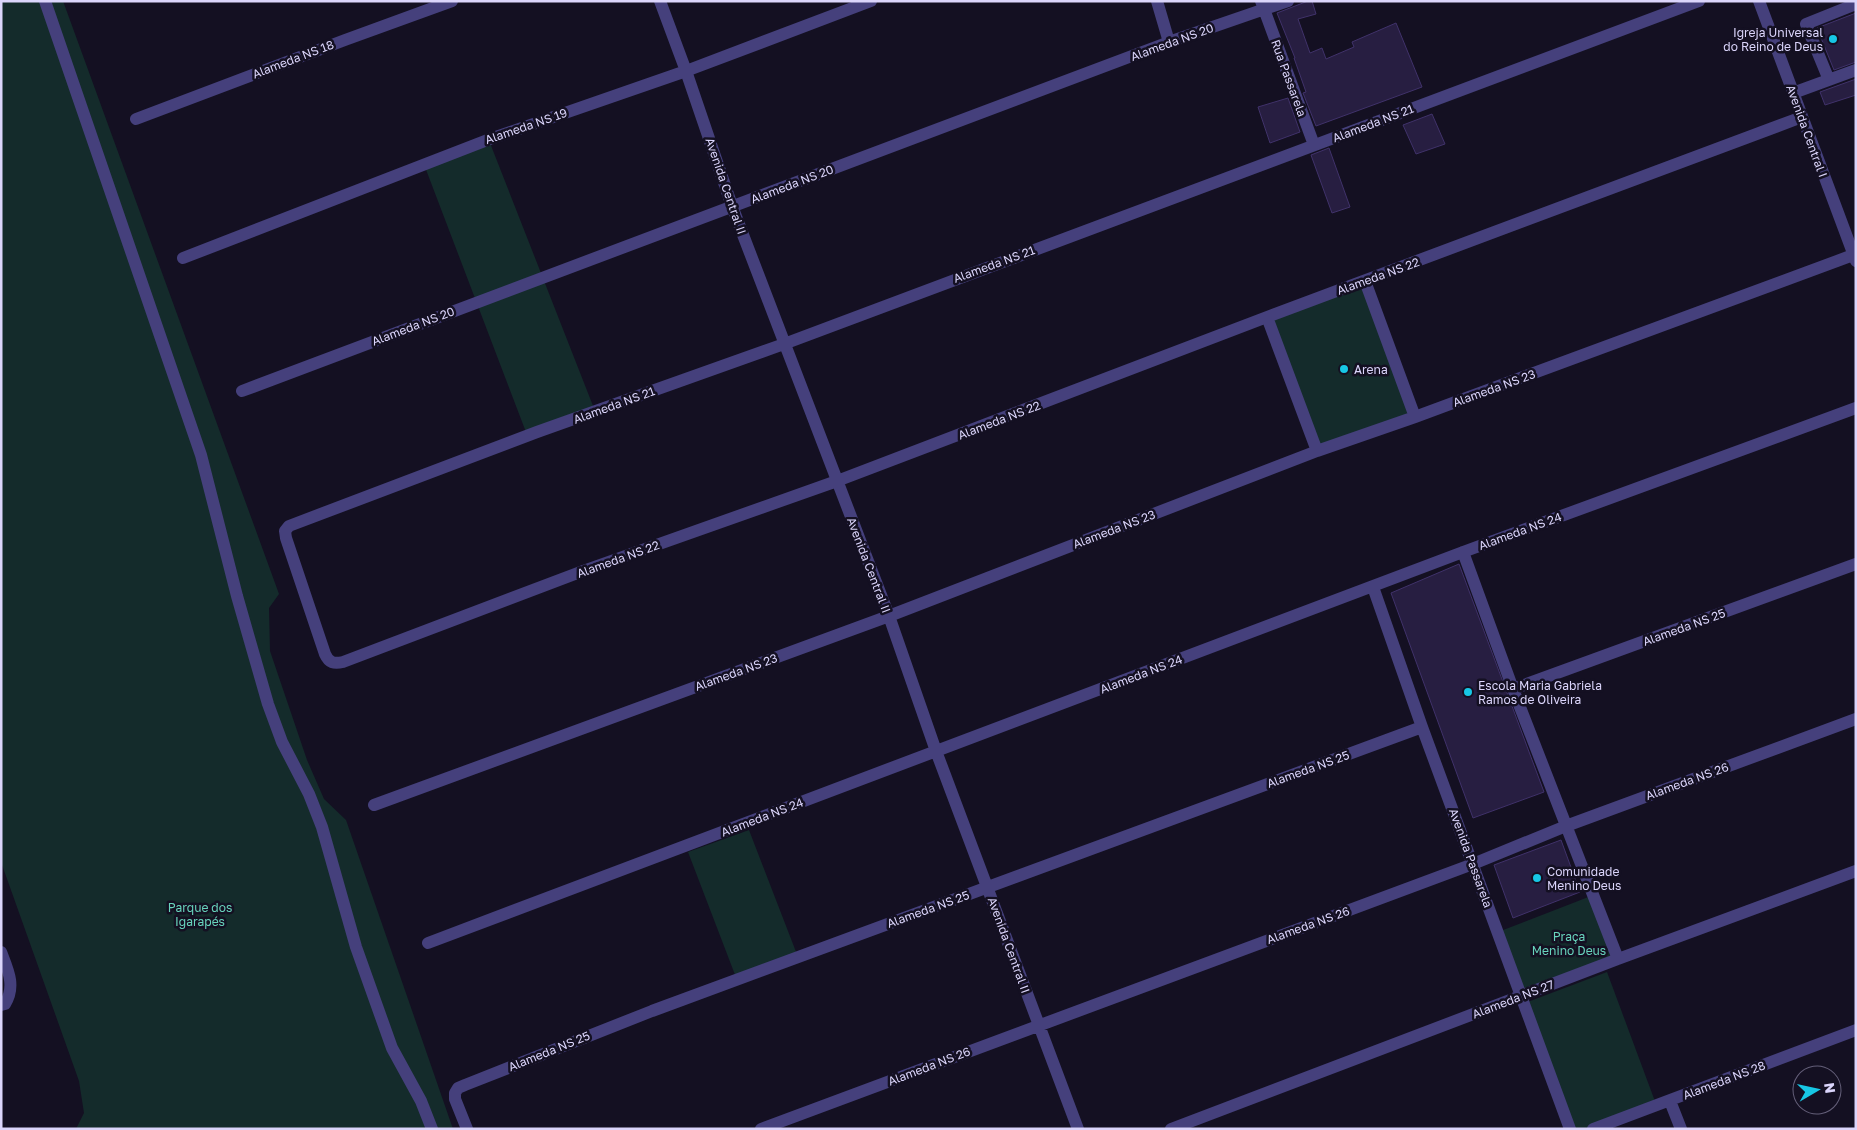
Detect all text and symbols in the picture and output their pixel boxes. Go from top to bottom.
street label: Alameda NS 20 [1128,20,1216,64]
place label: Igreja Universal do Reino de Deus [1723,25,1823,54]
marker: Igreja Universal do Reino de Deus [1827,33,1839,45]
street label: Alameda NS 18 [250,37,336,81]
street label: Rua Passarela [1268,37,1310,119]
street label: Avenida Central I [1783,83,1831,179]
street label: Alameda NS 21 [1330,101,1416,145]
street label: Alameda NS 19 [483,105,569,147]
street label: Avenida Central II [702,136,750,236]
street label: Alameda NS 20 [749,161,835,207]
street label: Alameda NS 21 [951,242,1037,286]
street label: Alameda NS 22 [1335,254,1421,298]
street label: Alameda NS 20 [370,303,456,349]
place label: Arena [1354,362,1388,377]
marker: Arena [1338,363,1350,375]
street label: Alameda NS 23 [1451,366,1537,410]
street label: Alameda NS 21 [571,383,657,427]
street label: Alameda NS 22 [956,397,1042,443]
street label: Alameda NS 23 [1071,506,1157,552]
street label: Alameda NS 24 [1476,509,1564,553]
street label: Avenida Central II [844,515,894,615]
street label: Alameda NS 22 [575,537,661,581]
street label: Alameda NS 25 [1641,605,1727,649]
street label: Alameda NS 23 [693,650,779,694]
street label: Alameda NS 24 [1098,651,1184,697]
place label: Escola Maria Gabriela Ramos de Oliveira [1478,678,1602,707]
marker: Escola Maria Gabriela Ramos de Oliveira [1462,686,1474,698]
street label: Alameda NS 25 [1265,747,1351,791]
street label: Alameda NS 26 [1643,759,1731,803]
street label: Alameda NS 24 [719,794,805,840]
street label: Avenida Passarela [1446,806,1496,910]
place label: Comunidade Menino Deus [1547,864,1621,893]
marker: Comunidade Menino Deus [1531,872,1543,884]
street label: Alameda NS 25 [885,887,971,931]
street label: Avenida Central II [985,895,1033,995]
park label: Parque dos Igarapés [168,900,232,929]
street label: Alameda NS 26 [1264,903,1352,947]
park label: Praça Menino Deus [1532,929,1606,958]
street label: Alameda NS 27 [1470,977,1556,1021]
street label: Alameda NS 25 [506,1028,592,1074]
street label: Alameda NS 26 [886,1043,972,1089]
street label: Alameda NS 28 [1681,1057,1767,1103]
north arrow [1792,1065,1842,1115]
text: N [1821,1081,1840,1094]

